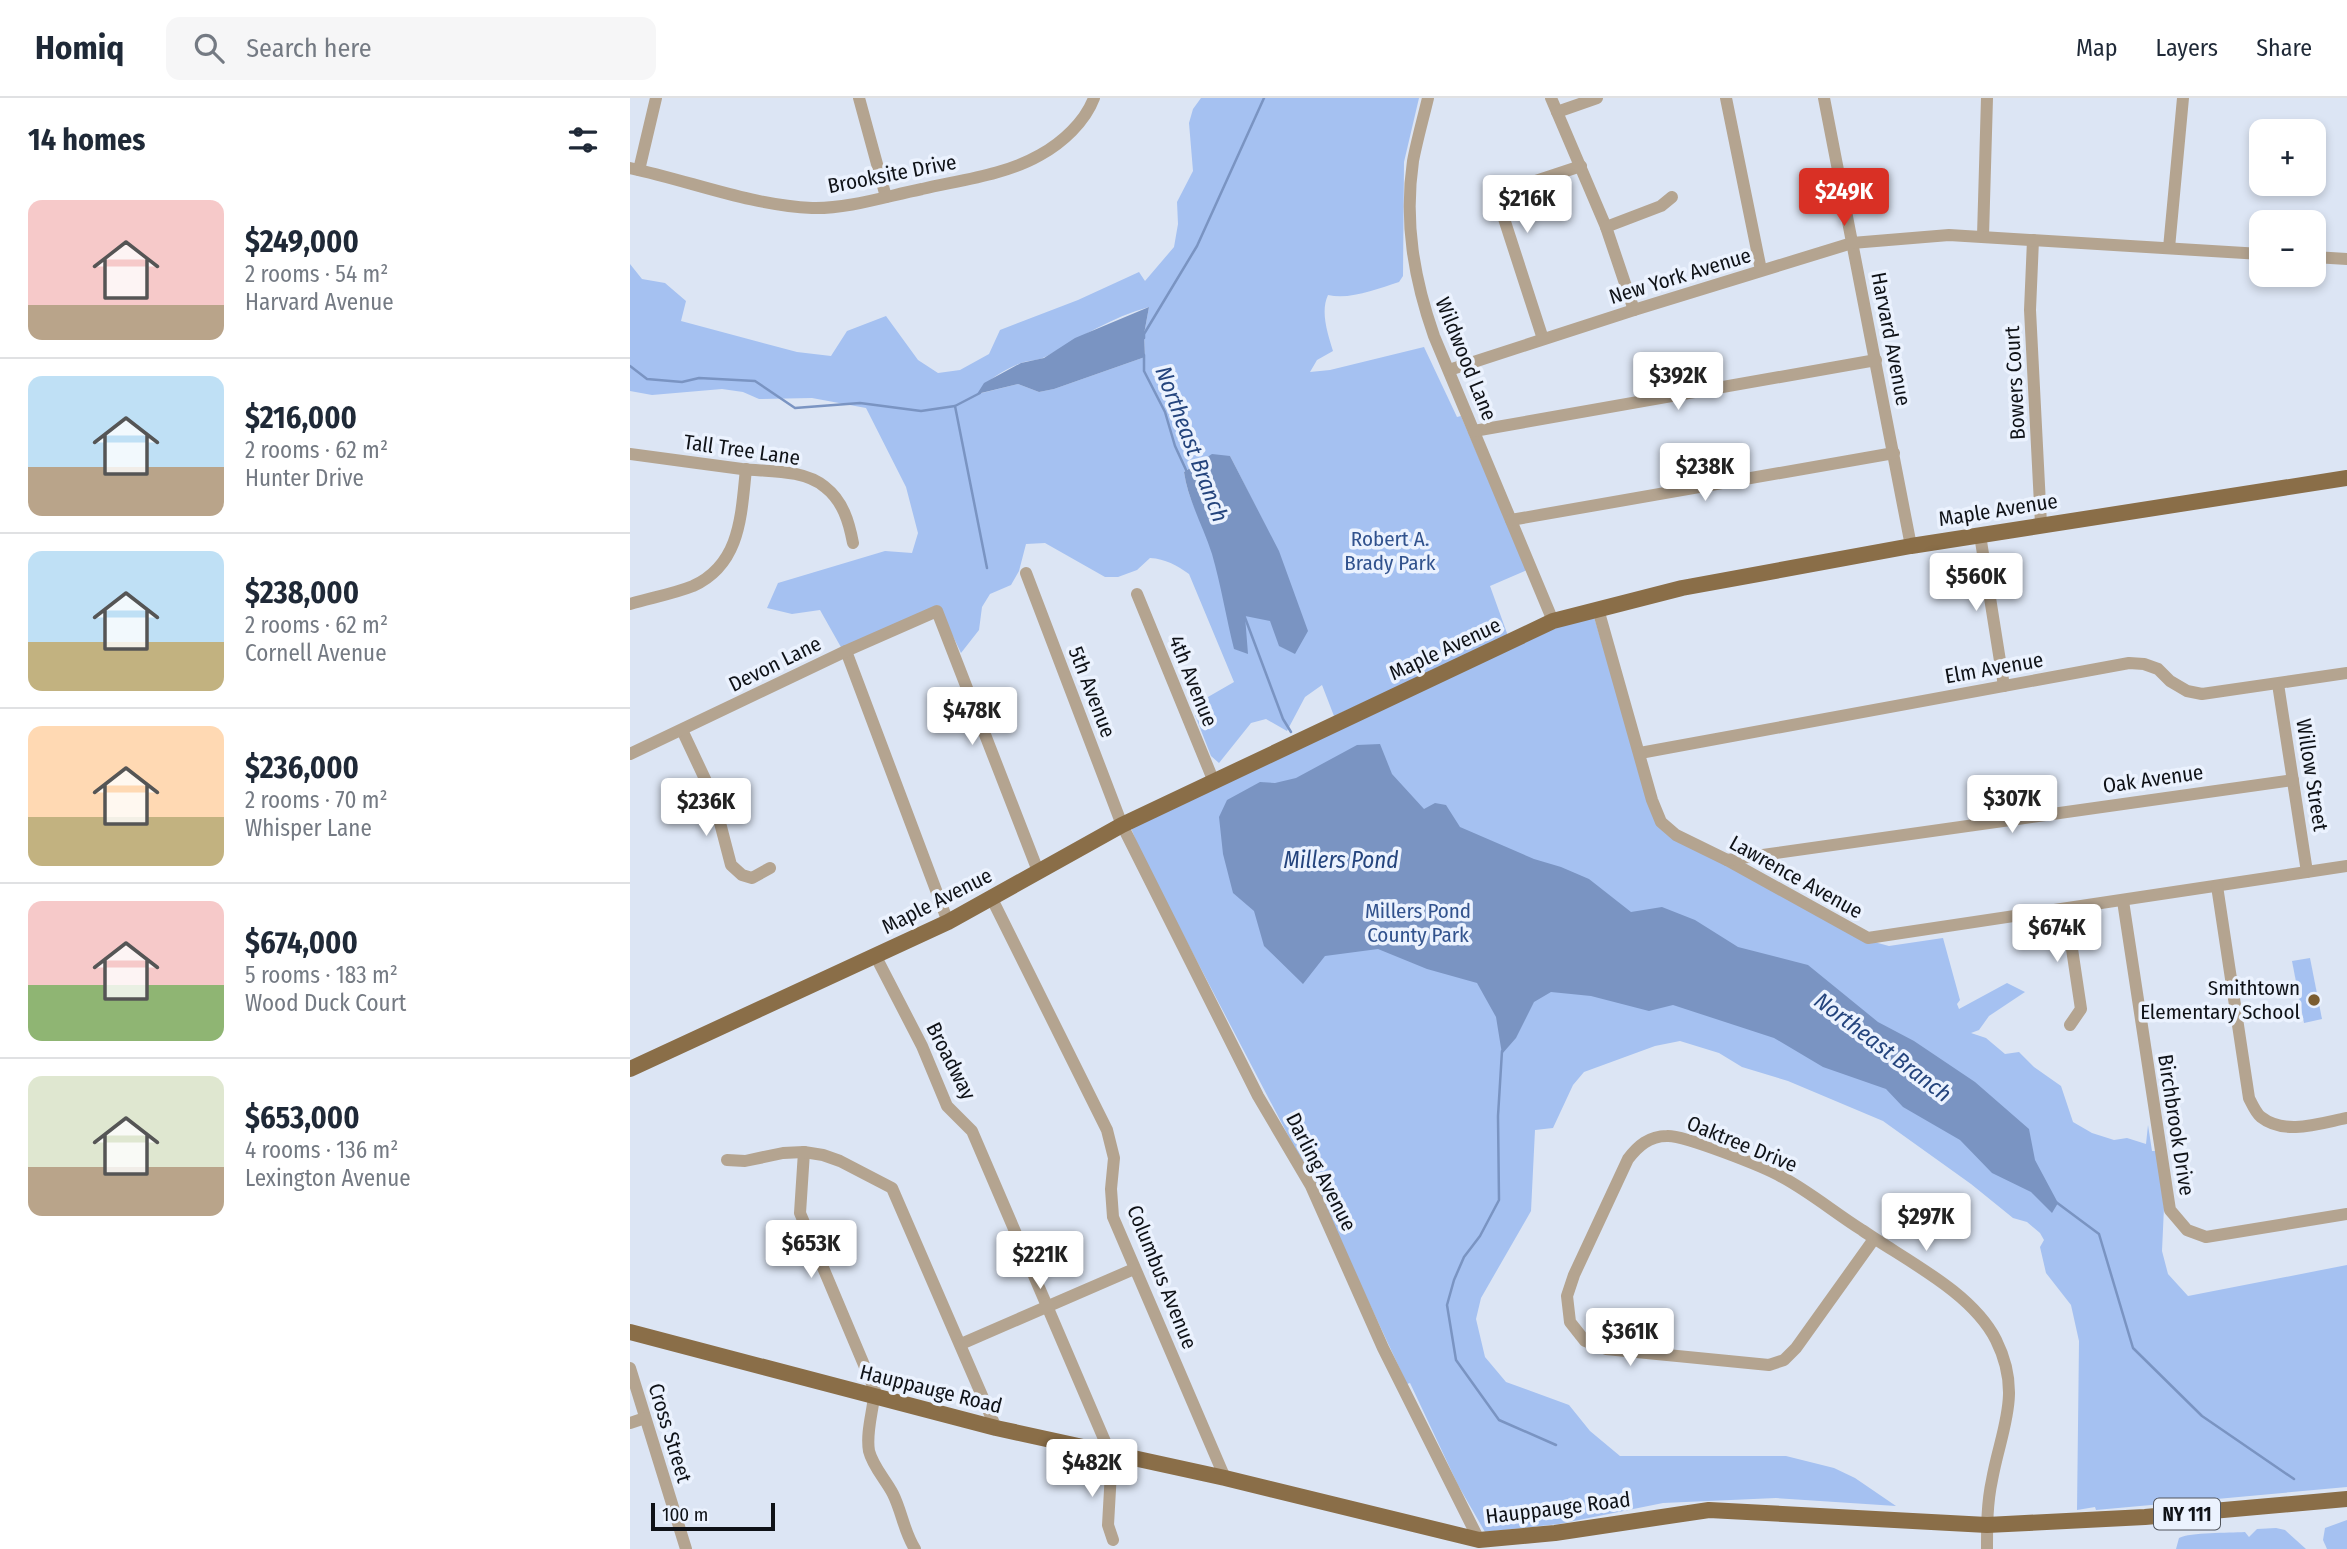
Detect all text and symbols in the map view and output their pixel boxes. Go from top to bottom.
search box [166,17,656,80]
text: Homiq [35,28,124,68]
icon: search [190,29,228,67]
text: Search here [246,33,371,64]
text: Map [2076,34,2118,62]
text: Layers [2156,34,2218,62]
text: Share [2256,34,2312,62]
map controls [2249,119,2326,287]
button: + [2249,119,2326,196]
icon: filters [564,121,602,159]
text: 14 homes [28,122,145,158]
street label: Brooksite Drive [825,149,959,199]
pin: $249K [1795,169,1893,228]
pin: $216K [1478,176,1576,235]
text: $249K [1815,177,1873,205]
text: $216K [1499,184,1555,212]
button: − [2249,210,2326,287]
text: $249,000 [245,224,359,260]
icon: home [84,228,168,312]
street label: New York Avenue [1606,242,1754,310]
text: 2 rooms · 54 m² [245,260,388,288]
street label: Harvard Avenue [1865,270,1917,408]
text: Harvard Avenue [245,288,394,316]
street label: Wildwood Lane [1429,294,1503,424]
street label: Bowers Court [1999,325,2031,441]
pin: $392K [1629,352,1727,412]
text: $392K [1649,361,1707,389]
water label: Northeast Branch [1149,362,1235,526]
text: $216,000 [245,400,357,436]
icon: home [84,404,168,488]
street label: Tall Tree Lane [682,429,802,471]
text: 2 rooms · 62 m² [245,436,388,464]
pin: $238K [1656,444,1754,503]
text: $238K [1676,452,1734,480]
text: Hunter Drive [245,464,364,492]
street label: Maple Avenue [1937,488,2059,532]
park label: Robert A. Brady Park [1344,526,1436,576]
pin: $560K [1927,554,2025,613]
text: $560K [1946,562,2006,590]
text: $238,000 [245,575,359,611]
icon: home [84,579,168,663]
text: 2 rooms · 62 m² [245,611,388,639]
street label: Maple Avenue [1385,612,1505,686]
street label: Devon Lane [725,630,825,698]
street label: 4th Avenue [1163,632,1223,730]
text: Cornell Avenue [245,639,387,667]
street label: 5th Avenue [1063,643,1121,741]
street label: Elm Avenue [1943,647,2045,689]
pin: $478K [923,688,1021,747]
text: $478K [943,696,1001,724]
street label: Willow Street [2290,717,2334,833]
text: $236,000 [245,750,359,786]
icon: home [84,754,168,838]
street label: Oak Avenue [2101,759,2205,799]
pin: $307K [1963,776,2061,835]
pin: $236K [657,778,755,838]
text: $307K [1983,784,2041,812]
text: 2 rooms · 70 m² [245,786,388,814]
text: $236K [677,787,735,815]
text: Whisper Lane [245,814,372,842]
street label: Lawrence Avenue [1725,830,1867,924]
water label: Millers Pond [1284,846,1398,874]
street label: Maple Avenue [878,862,996,940]
park label: Millers Pond County Park [1365,898,1471,948]
pin: $674K [2008,904,2106,964]
text: $674K [2028,913,2086,941]
text: $674,000 [245,925,358,961]
icon: home [84,929,168,1013]
text: 5 rooms · 183 m² [245,961,398,989]
place label: Smithtown Elementary School [2140,975,2300,1025]
water label: Northeast Branch [1809,986,1957,1108]
text: Wood Duck Court [245,989,406,1017]
marker: Smithtown Elementary School [2306,992,2322,1008]
street label: Broadway [920,1018,982,1105]
street label: Birchbrook Drive [2152,1052,2200,1198]
text: $653,000 [245,1100,360,1136]
icon: home [84,1104,168,1188]
street label: Darling Avenue [1280,1108,1362,1236]
street label: Oaktree Drive [1683,1110,1801,1178]
text: 4 rooms · 136 m² [245,1136,398,1164]
text: Lexington Avenue [245,1164,411,1192]
pin: $297K [1877,1194,1975,1253]
street label: Columbus Avenue [1121,1201,1203,1353]
text: $297K [1898,1202,1954,1230]
pin: $653K [762,1220,860,1280]
text: $653K [782,1229,840,1257]
pin: $221K [991,1232,1089,1291]
text: $221K [1012,1240,1068,1268]
pin: $361K [1581,1308,1679,1368]
text: $361K [1602,1317,1658,1345]
street label: Hauppauge Road [857,1359,1005,1419]
street label: Cross Street [643,1380,697,1486]
pin: $482K [1043,1440,1141,1499]
text: $482K [1062,1448,1122,1476]
street label: Hauppauge Road [1484,1486,1632,1530]
road number: NY 111 [2154,1498,2220,1530]
scale bar [651,1500,775,1532]
text: 100 m [662,1503,708,1526]

